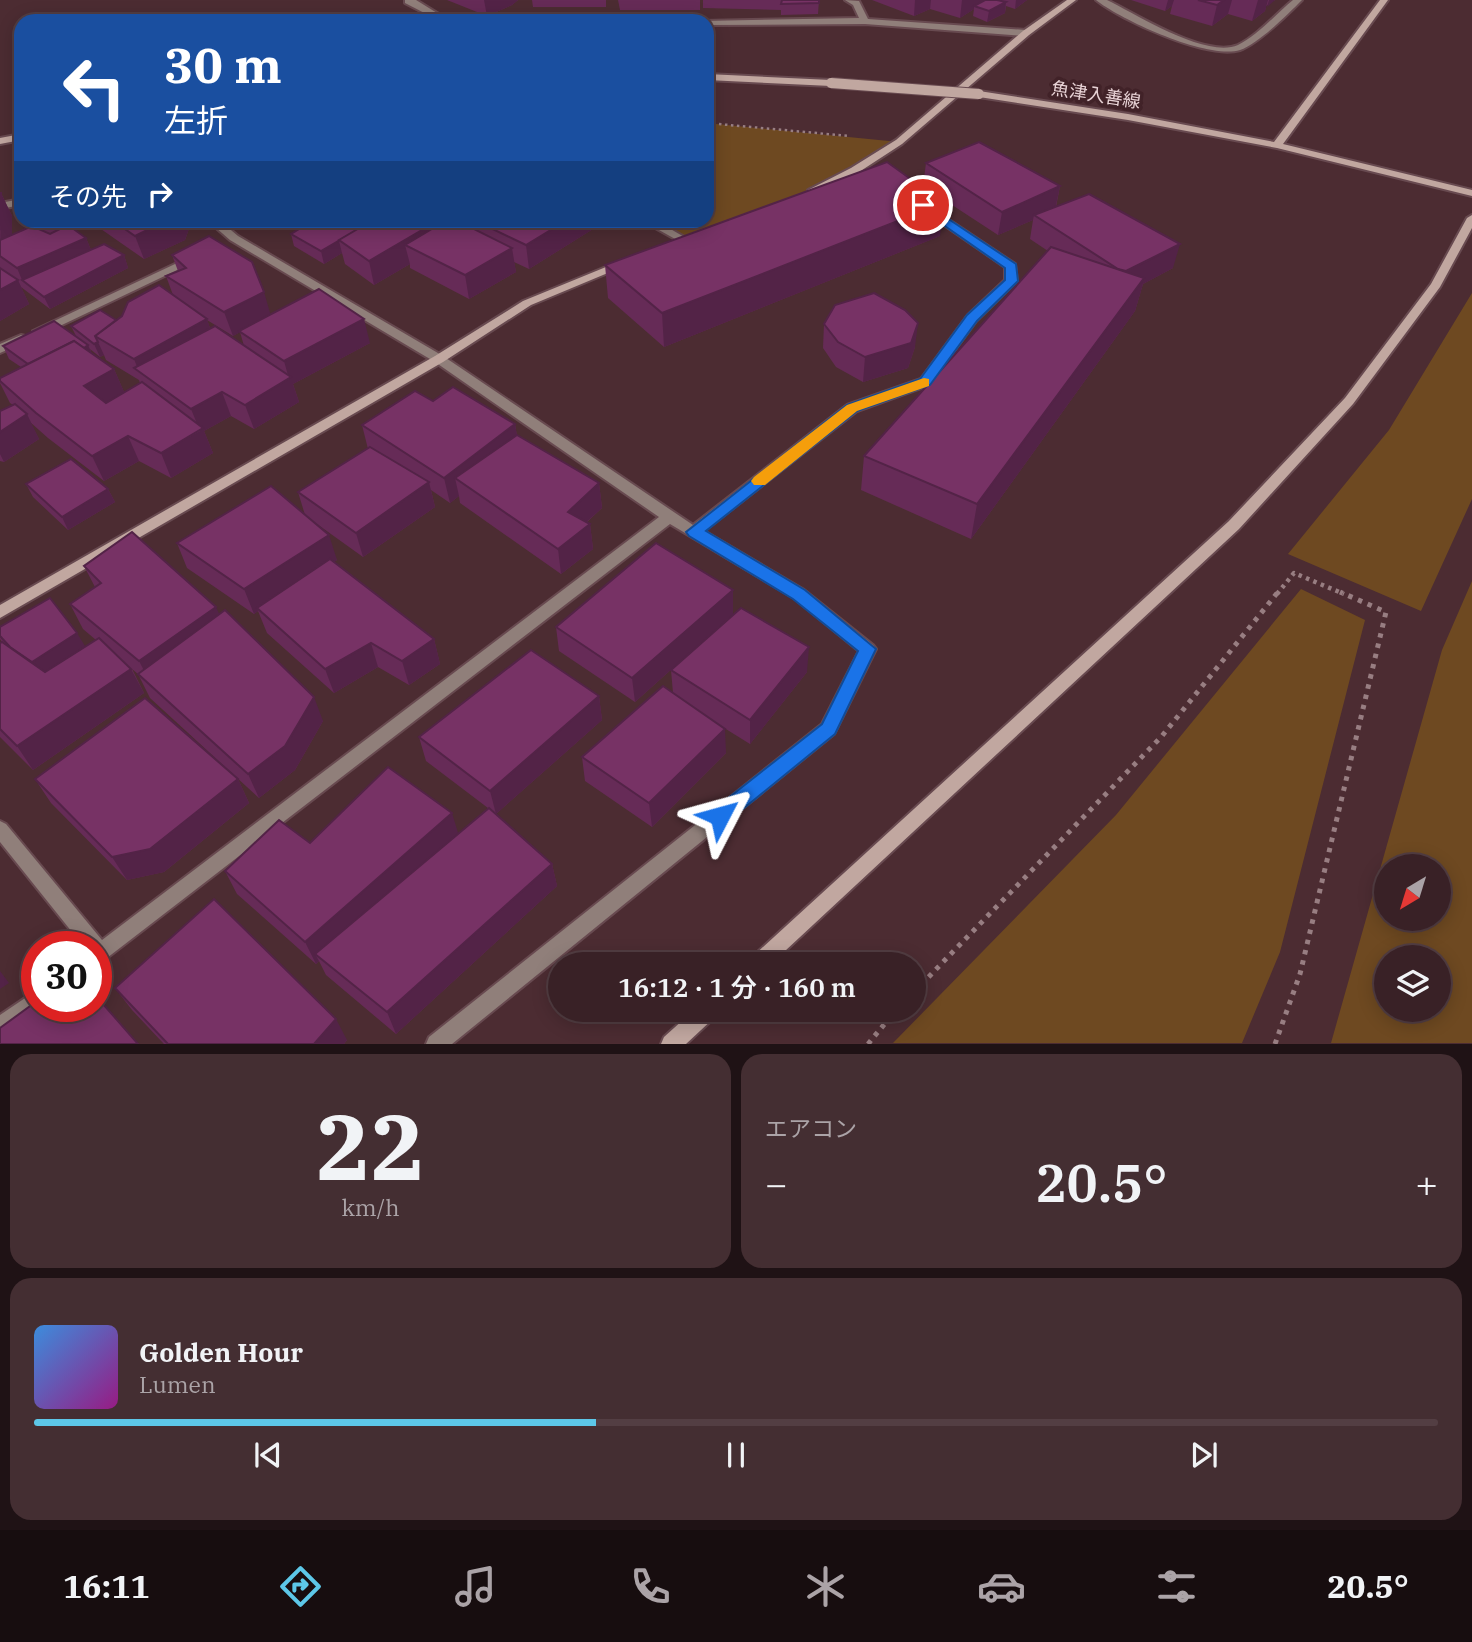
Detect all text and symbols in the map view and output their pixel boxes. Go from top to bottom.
text: 30 m [164,33,282,96]
icon: left [49,42,140,133]
street label: 魚津入善線 [1050,76,1142,113]
text: 左折 [164,99,228,141]
icon: right [141,175,179,213]
pin [893,175,953,235]
text: その先 [49,179,127,213]
icon: arrive [904,186,942,224]
position arrow [683,779,757,853]
north arrow [1374,854,1451,931]
map controls [1374,854,1451,1022]
speed limit sign: 30 [21,931,112,1022]
button: layers [1374,945,1451,1022]
text: 16:12 · 1 分 · 160 m [618,970,856,1004]
text: 22 [316,1087,425,1205]
text: エアコン [765,1113,857,1143]
text: 20.5° [1035,1149,1168,1216]
text: − [765,1159,788,1208]
text: + [1415,1159,1438,1208]
text: km/h [341,1192,400,1222]
text: Golden Hour [139,1335,303,1369]
text: Lumen [139,1369,216,1399]
icon: previous [249,1436,287,1474]
icon: pause [717,1436,755,1474]
icon: next [1185,1436,1223,1474]
icon: directions [276,1562,325,1611]
icon: music [451,1562,500,1611]
icon: phone [626,1562,675,1611]
icon: climate [801,1562,850,1611]
icon: car [977,1562,1026,1611]
icon: filters [1152,1562,1201,1611]
text: 16:11 [63,1565,150,1607]
text: 20.5° [1327,1565,1409,1607]

